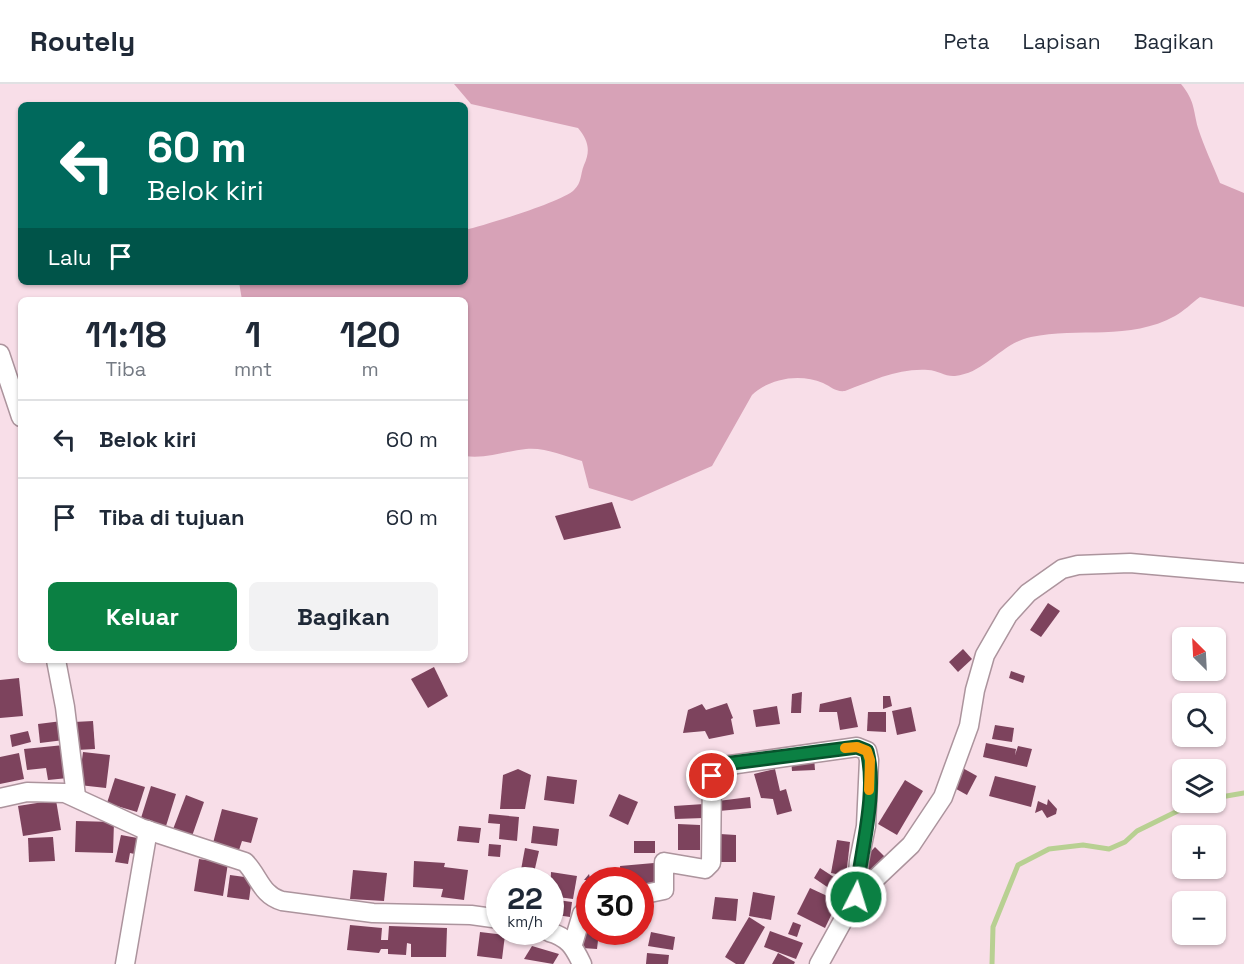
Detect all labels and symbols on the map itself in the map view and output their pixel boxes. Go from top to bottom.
north arrow [1172,627,1226,681]
pin [686,750,737,801]
position arrow [824,865,888,929]
speed limit sign: 30 [576,867,654,945]

